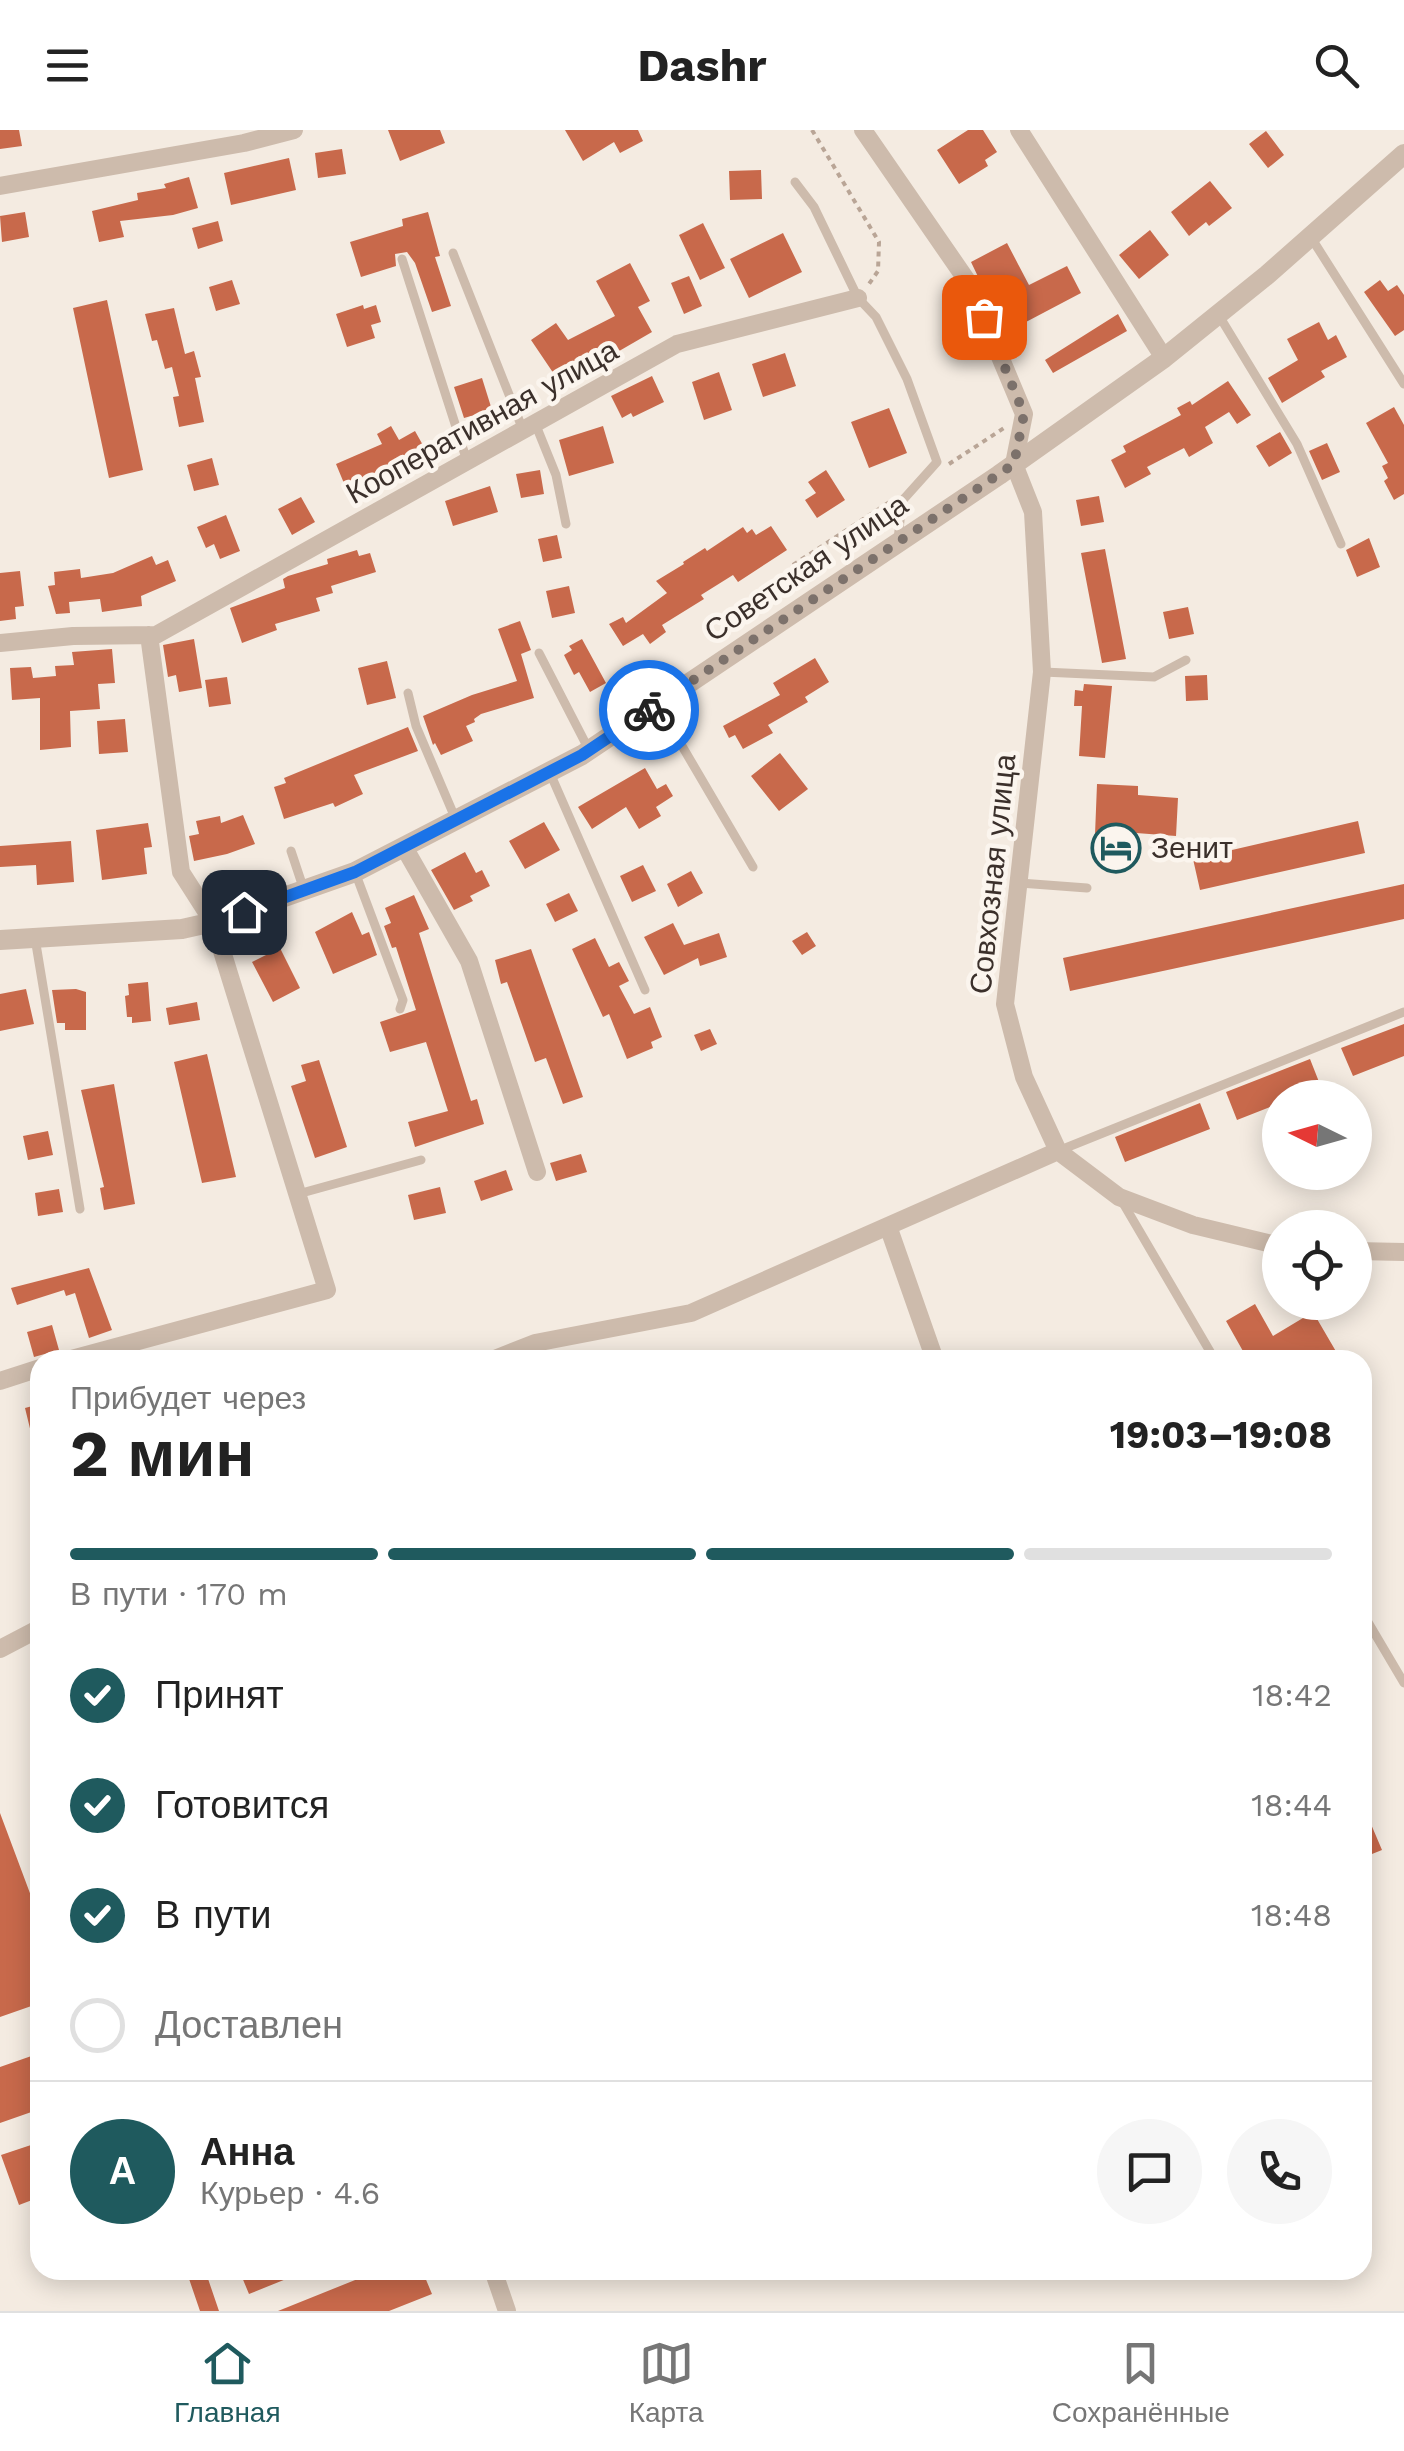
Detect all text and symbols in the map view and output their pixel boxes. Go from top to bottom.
icon: menu [40,38,95,93]
icon: search [1309,38,1364,93]
text: Dashr [637,39,767,92]
pin [942,275,1027,360]
icon: bag [957,290,1012,345]
street label: Кооперативная улица [340,332,624,511]
street label: Советская улица [697,487,914,648]
courier [599,660,699,760]
icon: bike [622,683,677,738]
street label: Совхозная улица [962,752,1023,996]
hotel icon: Зенит [1090,822,1142,874]
place label: Зенит [1151,830,1233,865]
pin [202,870,287,955]
icon: home [217,885,272,940]
north arrow [1262,1080,1372,1190]
map controls [1262,1080,1372,1320]
button: locate [1262,1210,1372,1320]
text: Прибудет через [70,1379,306,1417]
text: 19:03–19:08 [1110,1413,1332,1457]
text: 2 мин [70,1416,255,1492]
text: В пути · 170 m [70,1575,288,1613]
icon: check [70,1668,125,1723]
text: Принят [155,1673,284,1717]
text: 18:42 [1252,1676,1332,1714]
icon: check [70,1778,125,1833]
text: Готовится [155,1783,329,1827]
text: 18:44 [1251,1786,1332,1824]
icon: check [70,1888,125,1943]
text: В пути [155,1893,272,1937]
text: 18:48 [1251,1896,1332,1934]
text: Доставлен [155,2003,343,2047]
button: chat [1097,2119,1202,2224]
button: phone [1227,2119,1332,2224]
text: Анна [200,2130,294,2174]
text: А [109,2149,136,2193]
text: Курьер · 4.6 [200,2174,380,2212]
tab: Главная [174,2336,281,2429]
tab: Карта [629,2336,704,2429]
tab: Сохранённые [1052,2336,1230,2429]

